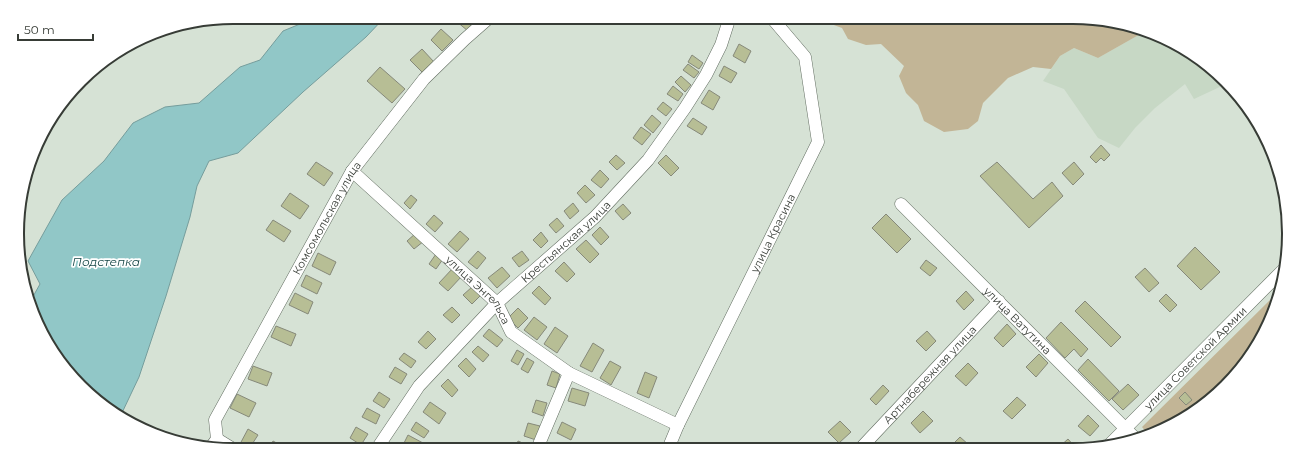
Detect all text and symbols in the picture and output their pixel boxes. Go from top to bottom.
scale bar [18,16,93,42]
text: 50 m [24,22,55,37]
street label: Комсомольская улица [289,158,364,277]
street label: улица Красина [747,191,798,276]
street label: Крестьянская улица [518,198,613,286]
street label: улица Энгельса [442,252,513,327]
water label: Подстепка [72,254,140,269]
street label: улица Ватутина [980,283,1054,357]
street label: улица Советской Армии [1141,304,1250,413]
street label: Артнабережная улица [880,323,979,427]

